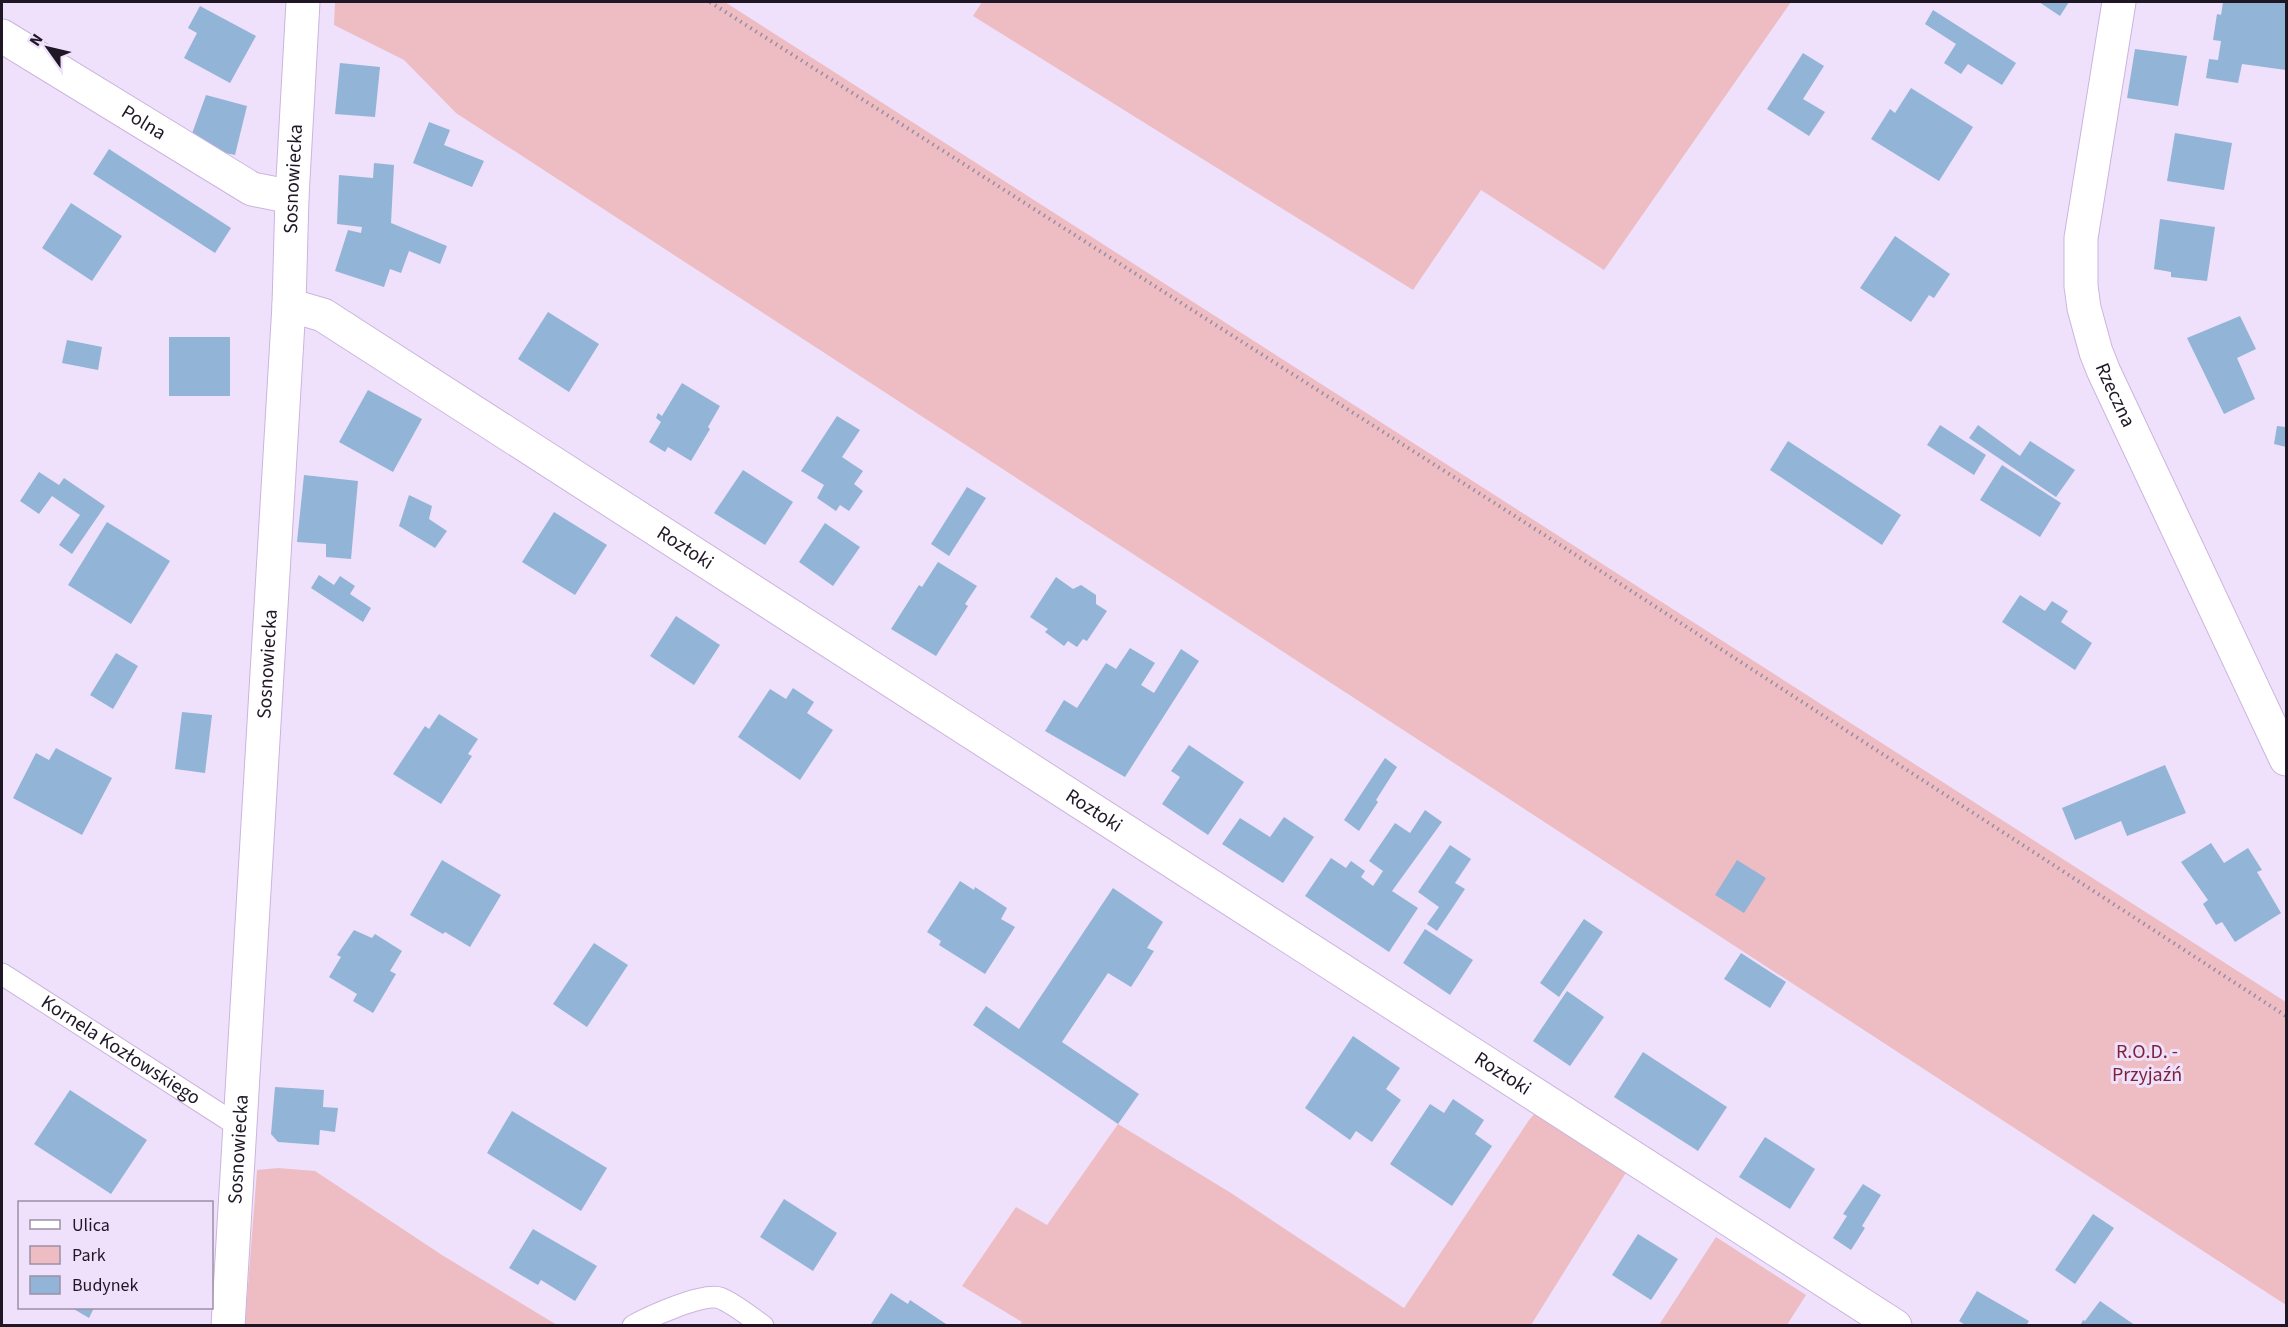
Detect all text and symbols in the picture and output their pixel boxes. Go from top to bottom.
north arrow [18,18,78,78]
text: N [24,30,48,51]
street label: Polna [116,98,171,147]
street label: Sosnowiecka [277,123,310,234]
street label: Rzeczna [2088,359,2142,432]
street label: Roztoki [651,519,719,577]
street label: Sosnowiecka [250,609,285,720]
street label: Roztoki [1060,782,1128,839]
street label: Kornela Kozłowskiego [35,989,206,1112]
park label: R.O.D. - Przyjaźń [2112,1038,2182,1089]
street label: Roztoki [1469,1045,1537,1102]
street label: Sosnowiecka [221,1094,256,1205]
legend [18,1201,213,1309]
text: Ulica [72,1213,110,1238]
text: Park [72,1243,106,1268]
text: Budynek [72,1273,139,1298]

